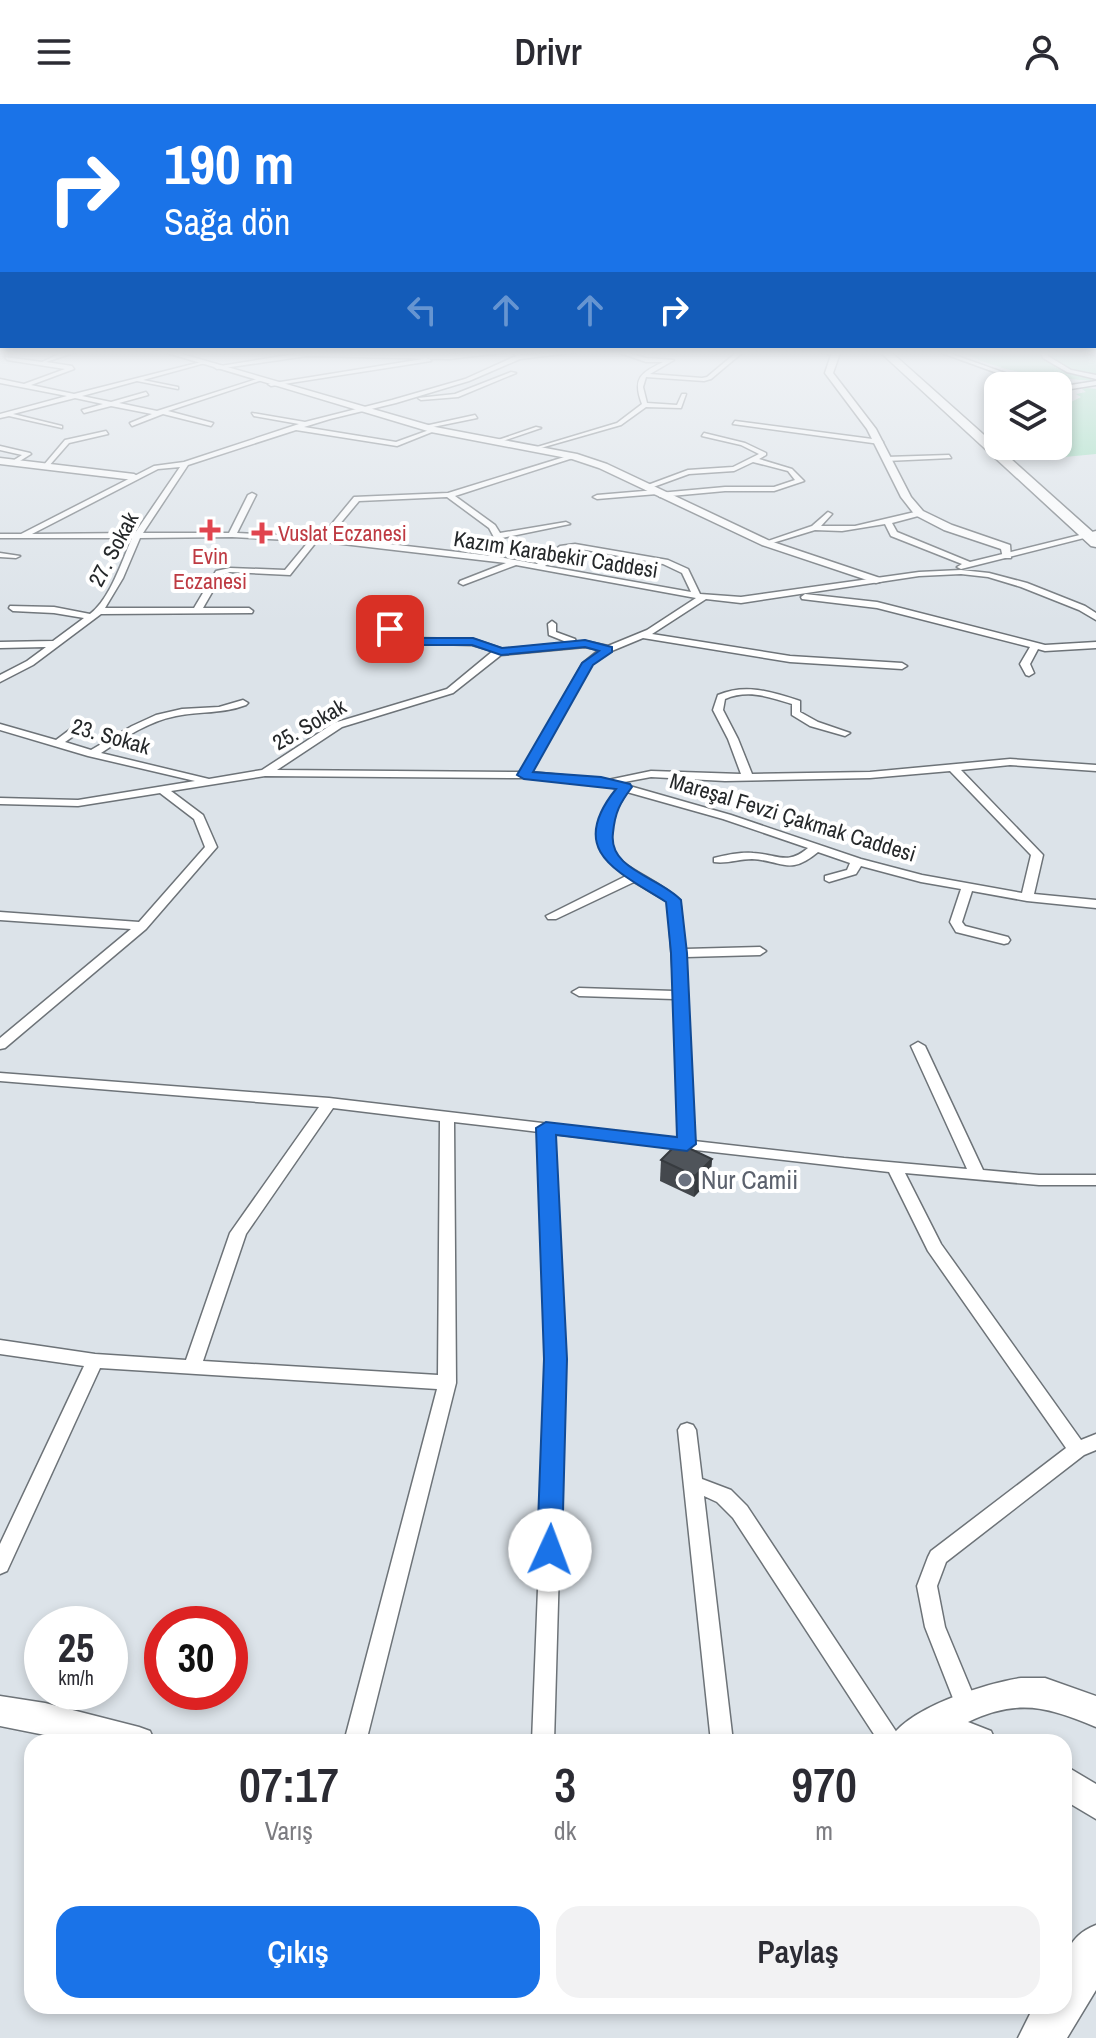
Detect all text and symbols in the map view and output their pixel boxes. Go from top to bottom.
text: Drivr [514,28,582,76]
icon: menu [32,30,76,74]
icon: person [1020,30,1064,74]
text: 190 m [164,126,294,201]
icon: right [32,136,136,240]
text: Sağa dön [164,198,290,246]
icon: left [400,288,444,332]
icon: ahead [484,288,528,332]
icon: ahead [568,288,612,332]
icon: right [652,288,696,332]
map controls [984,372,1072,460]
button: layers [984,372,1072,460]
street label: 27. Sokak [81,506,146,591]
place label: Vuslat Eczanesi [278,518,407,548]
marker: Evin Eczanesi [201,521,219,539]
street label: Kazım Karabekir Caddesi [452,523,660,585]
marker: Vuslat Eczanesi [253,524,271,542]
place label: Evin Eczanesi [173,541,247,596]
pin [356,595,424,663]
icon: arrive [368,607,412,651]
street label: 25. Sokak [267,690,352,757]
street label: 23. Sokak [68,711,155,762]
street label: Mareşal Fevzi Çakmak Caddesi [666,765,920,869]
place label: Nur Camii [701,1162,798,1197]
marker: Nur Camii [676,1171,694,1189]
position arrow [508,1508,592,1592]
speed limit sign: 30 [144,1606,248,1710]
text: 25 [58,1621,94,1674]
text: km/h [58,1664,94,1691]
text: 07:17 [239,1752,339,1817]
text: 3 [554,1752,576,1817]
text: 970 [791,1752,857,1817]
text: Varış [265,1813,313,1848]
text: dk [554,1813,576,1848]
text: m [815,1813,833,1848]
button: Çıkış [56,1906,540,1998]
button: Paylaş [556,1906,1040,1998]

